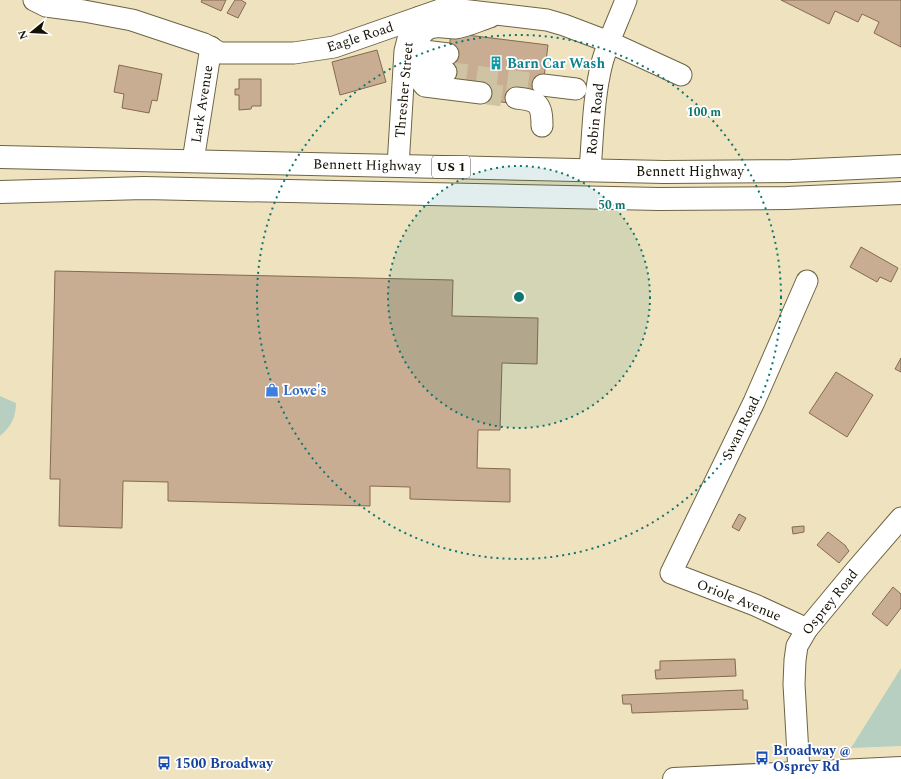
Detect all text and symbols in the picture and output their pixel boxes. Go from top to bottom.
north arrow [12,12,52,52]
street label: Eagle Road [324,16,396,58]
text: N [13,28,32,42]
street label: Thresher Street [389,41,419,139]
place label: Barn Car Wash [507,53,605,74]
building icon: Barn Car Wash [488,55,504,71]
street label: Lark Avenue [185,63,219,145]
street label: Robin Road [581,82,609,156]
text: 100 m [687,103,721,122]
street label: Bennett Highway [313,154,422,176]
road number: US 1 [432,156,470,178]
street label: Bennett Highway [636,161,745,182]
text: 50 m [598,196,626,215]
centre of rings [512,290,526,304]
place label: Lowe's [283,380,327,401]
shop icon: Lowe's [264,382,280,398]
street label: Swan Road [717,393,765,463]
street label: Osprey Road [797,564,863,639]
street label: Oriole Avenue [694,574,785,627]
place label: Broadway @ Osprey Rd [773,740,851,777]
bus stop icon: Broadway @ Osprey Rd [754,750,770,766]
place label: 1500 Broadway [175,753,274,774]
bus stop icon: 1500 Broadway [156,755,172,771]

